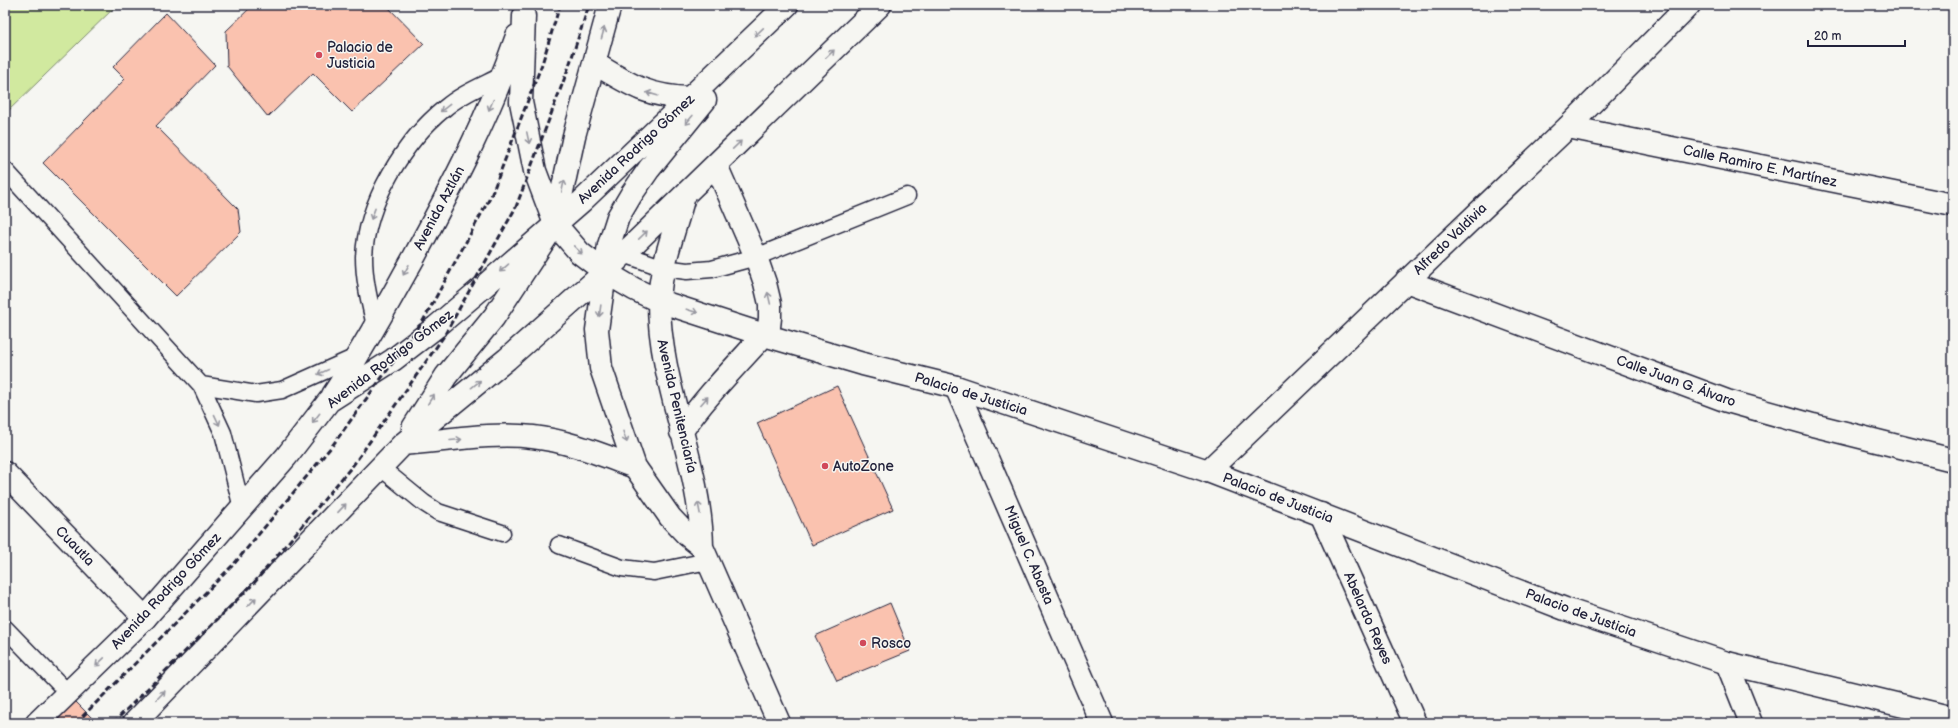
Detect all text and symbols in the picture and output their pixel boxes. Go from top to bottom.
scale bar [1808,22,1905,48]
one-way arrow [599,27,607,40]
one-way arrow [754,27,764,37]
text: 20 m [1814,29,1841,44]
place label: Palacio de Justicia [327,39,393,72]
one-way arrow [825,49,835,59]
marker: Palacio de Justicia [314,50,324,60]
one-way arrow [646,89,659,97]
street label: Avenida Rodrigo Gómez [574,90,698,207]
one-way arrow [487,98,494,110]
one-way arrow [440,104,451,112]
one-way arrow [684,115,693,126]
one-way arrow [524,131,532,144]
one-way arrow [732,140,742,150]
street label: Calle Ramiro E. Martínez [1682,141,1839,191]
street label: Avenida Aztlán [410,163,468,253]
one-way arrow [559,179,567,192]
street label: Alfredo Valdivia [1410,200,1490,278]
one-way arrow [369,208,377,220]
one-way arrow [638,231,648,240]
one-way arrow [573,246,583,255]
one-way arrow [500,263,510,272]
one-way arrow [402,264,410,276]
one-way arrow [764,291,772,304]
one-way arrow [596,304,604,317]
street label: Avenida Rodrigo Gómez [324,306,456,412]
one-way arrow [685,308,698,315]
street label: Avenida Penitenciaría [653,337,701,475]
street label: Calle Juan G. Álvaro [1614,351,1738,411]
one-way arrow [317,369,329,376]
street label: Palacio de Justicia [912,369,1030,419]
one-way arrow [471,379,482,388]
one-way arrow [428,393,436,405]
one-way arrow [699,396,709,406]
one-way arrow [312,413,320,424]
one-way arrow [214,414,221,426]
one-way arrow [622,430,629,443]
one-way arrow [449,436,462,443]
place label: AutoZone [833,458,894,475]
marker: AutoZone [820,461,830,471]
street label: Palacio de Justicia [1220,469,1336,527]
one-way arrow [695,502,703,515]
one-way arrow [337,503,346,513]
street label: Miguel C. Abasta [1000,503,1058,607]
street label: Cuautla [52,523,98,569]
street label: Avenida Rodrigo Gómez [108,529,225,653]
street label: Abelardo Reyes [1340,569,1396,667]
street label: Palacio de Justicia [1523,585,1639,641]
one-way arrow [247,597,257,607]
place label: Rosco [871,635,911,652]
marker: Rosco [858,638,868,648]
one-way arrow [95,657,105,667]
one-way arrow [156,690,166,700]

